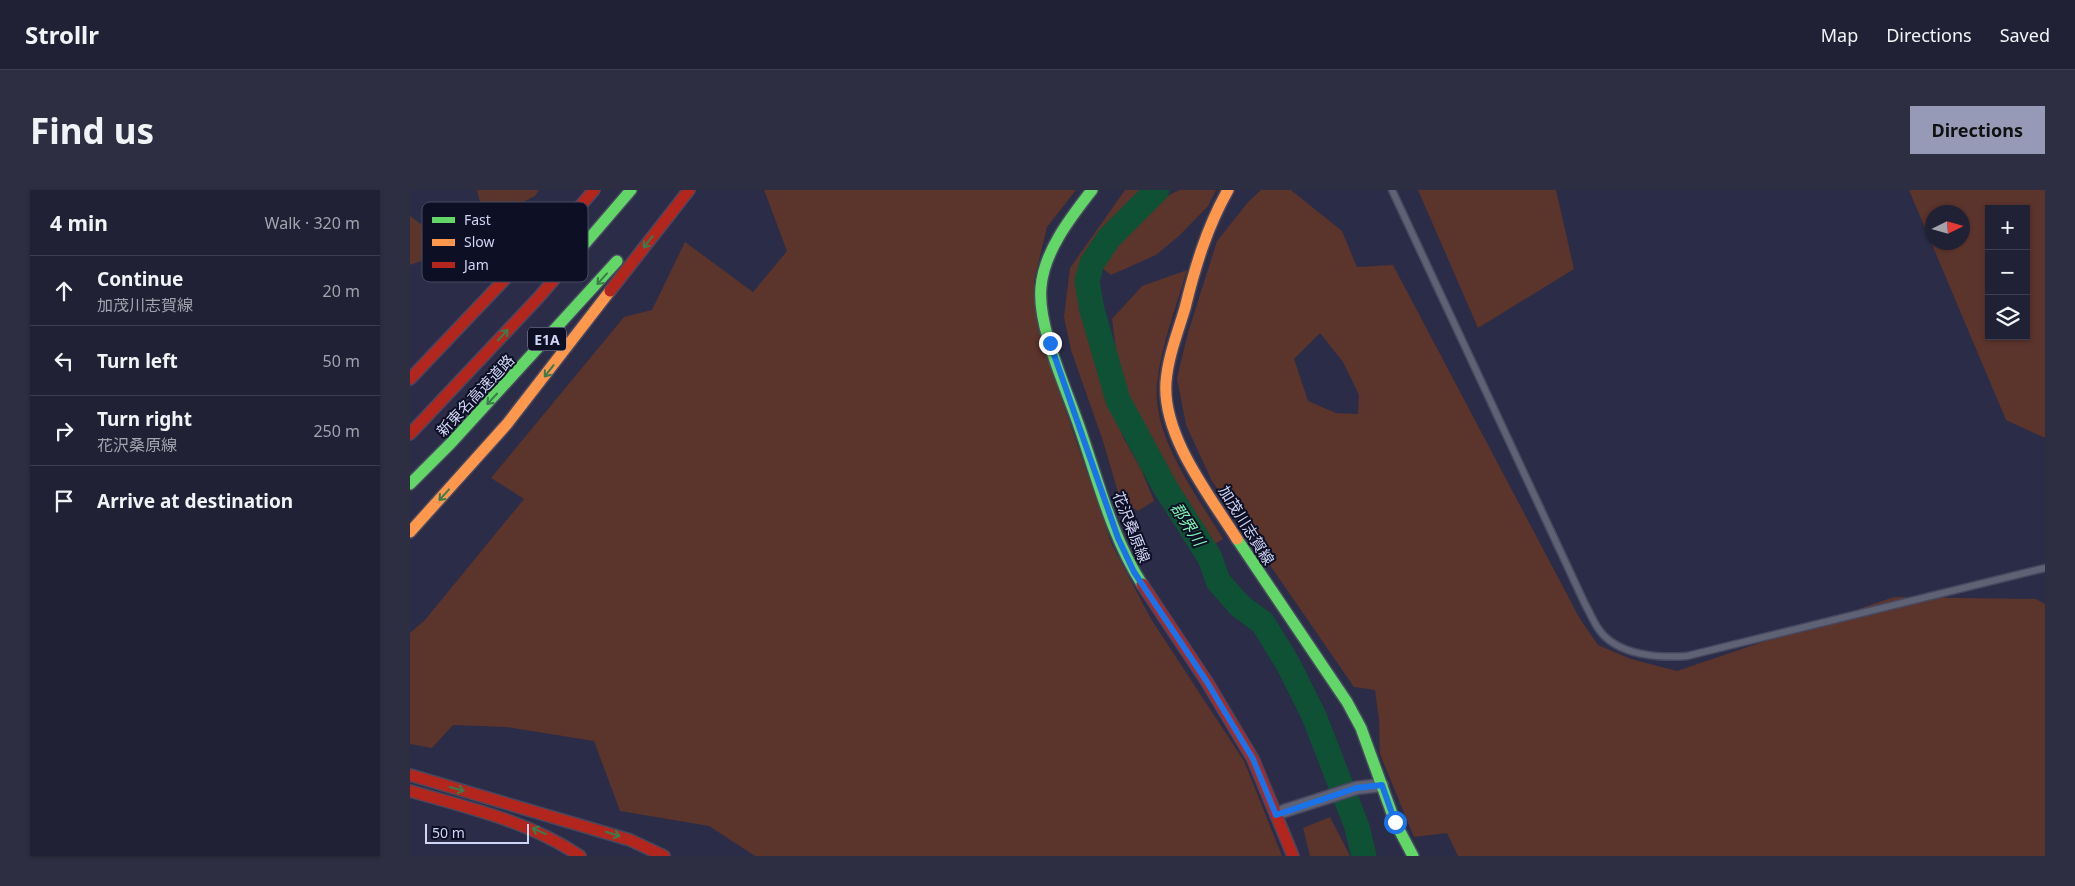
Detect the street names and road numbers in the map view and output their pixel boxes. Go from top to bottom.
road number: E1A [528,328,566,350]
street label: 新東名高速道路 [432,350,518,440]
street label: 加茂川志賀線 [1215,482,1279,568]
street label: 花沢桑原線 [1109,488,1155,566]

